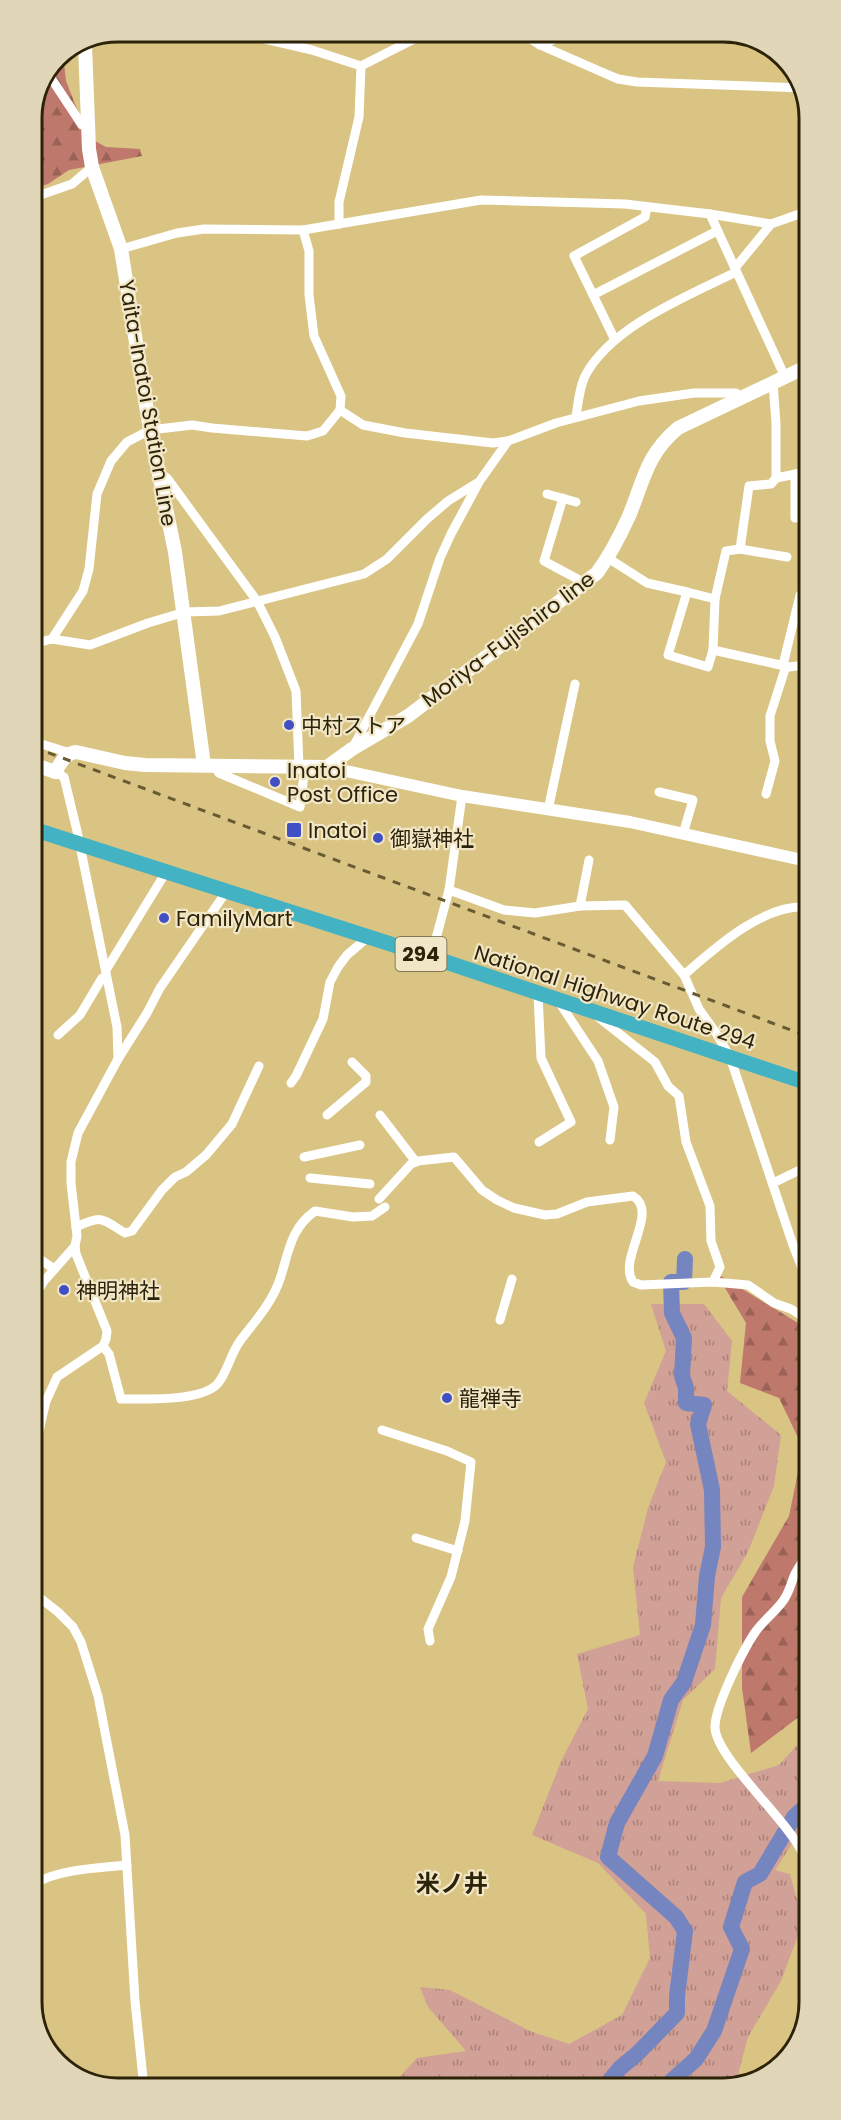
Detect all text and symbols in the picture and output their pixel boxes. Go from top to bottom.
street label: Yaita-Inatoi Station Line [112,277,184,529]
street label: Moriya-Fujishiro line [416,564,600,714]
place label: 中村ストア [301,711,406,740]
marker: 中村ストア [282,718,296,732]
place label: Inatoi Post Office [287,756,398,809]
marker: Inatoi Post Office [268,775,282,789]
place label: Inatoi [308,816,367,845]
marker: Inatoi [285,821,303,839]
place label: 御嶽神社 [390,824,474,853]
marker: 御嶽神社 [371,831,385,845]
place label: FamilyMart [176,904,292,933]
marker: FamilyMart [157,911,171,925]
road number: 294 [396,937,446,971]
street label: National Highway Route 294 [471,938,759,1056]
place label: 神明神社 [76,1276,160,1305]
marker: 神明神社 [57,1283,71,1297]
place label: 龍禅寺 [459,1384,522,1413]
marker: 龍禅寺 [440,1391,454,1405]
district label: 米ノ井 [416,1867,488,1900]

